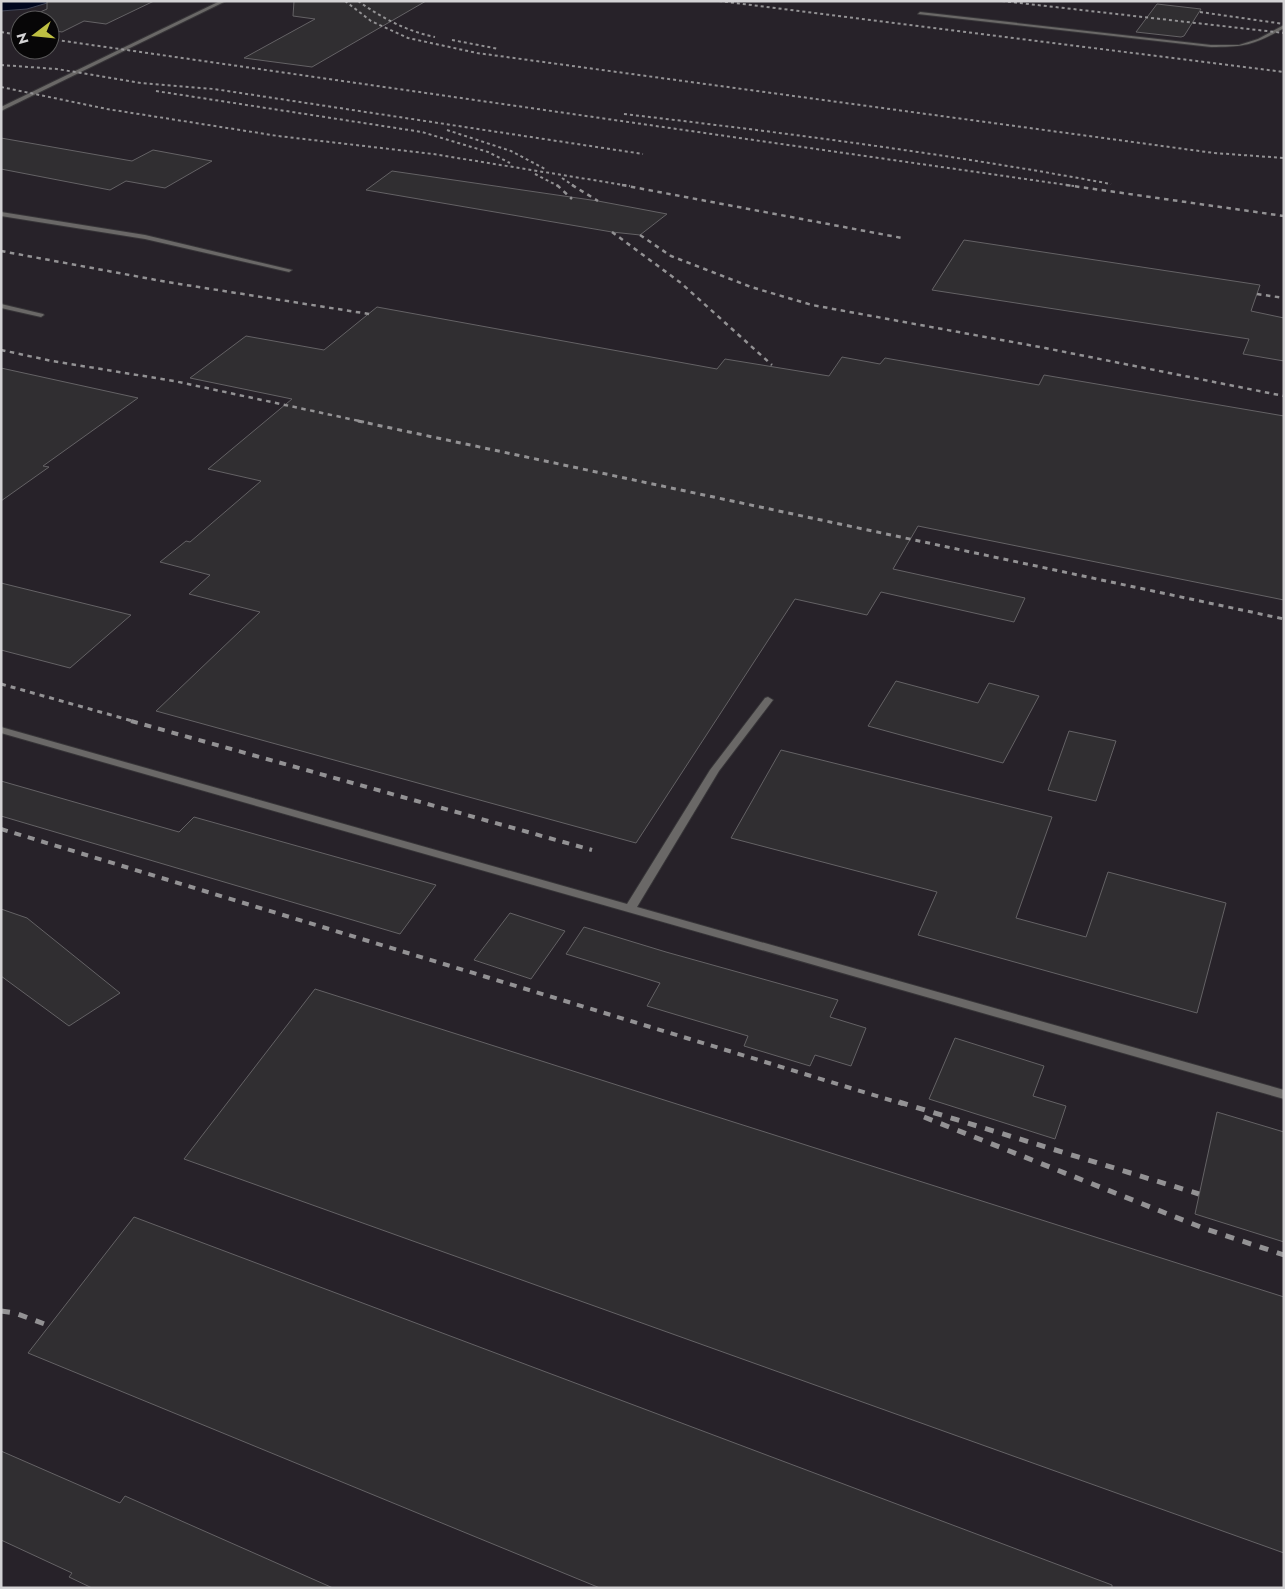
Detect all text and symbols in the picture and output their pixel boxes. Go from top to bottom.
north arrow [10,10,60,60]
text: N [11,30,34,47]

